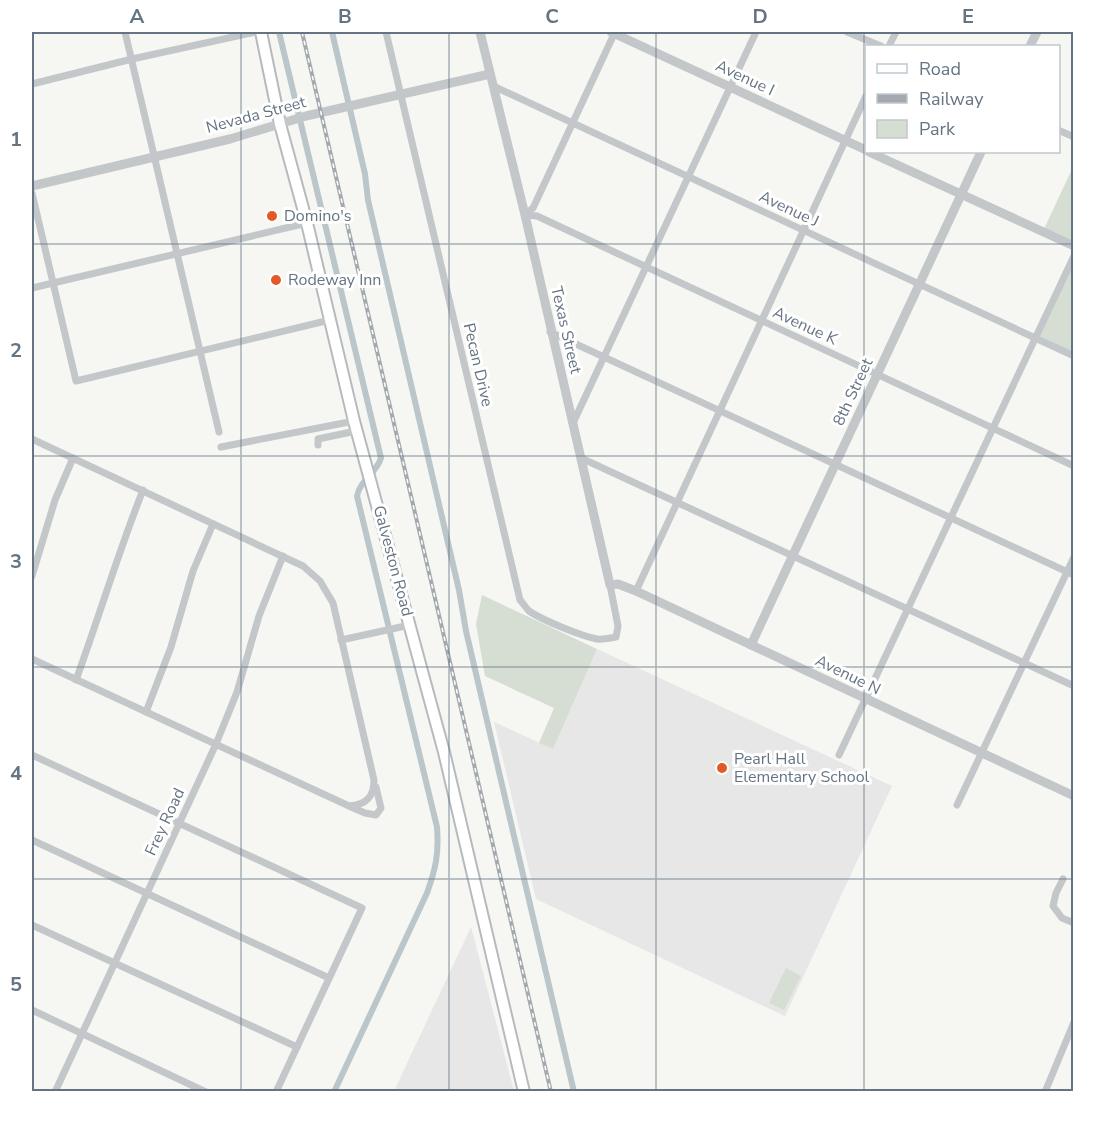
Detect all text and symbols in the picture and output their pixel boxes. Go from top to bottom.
text: A [130,3,145,30]
text: B [338,3,352,30]
text: C [545,3,559,30]
text: D [752,3,768,30]
text: E [962,3,974,30]
legend [865,45,1060,153]
street label: Avenue I [712,55,778,101]
text: Road [919,57,961,81]
text: Railway [919,87,984,111]
street label: Nevada Street [204,91,309,139]
text: Park [919,117,956,141]
text: 1 [10,126,22,153]
street label: Avenue J [755,186,823,232]
place label: Domino's [284,205,351,227]
marker: Domino's [265,209,279,223]
place label: Rodeway Inn [288,269,381,291]
marker: Rodeway Inn [269,273,283,287]
street label: Texas Street [545,284,587,376]
street label: Avenue K [769,302,842,351]
street label: Pecan Drive [458,321,498,409]
text: 2 [10,337,22,364]
street label: 8th Street [828,354,878,429]
street label: Galveston Road [368,503,418,619]
text: 3 [10,548,22,575]
street label: Avenue N [812,650,884,700]
place label: Pearl Hall Elementary School [734,748,870,788]
text: 4 [10,760,22,787]
marker: Pearl Hall Elementary School [715,761,729,775]
street label: Frey Road [140,785,190,859]
text: 5 [10,971,22,998]

